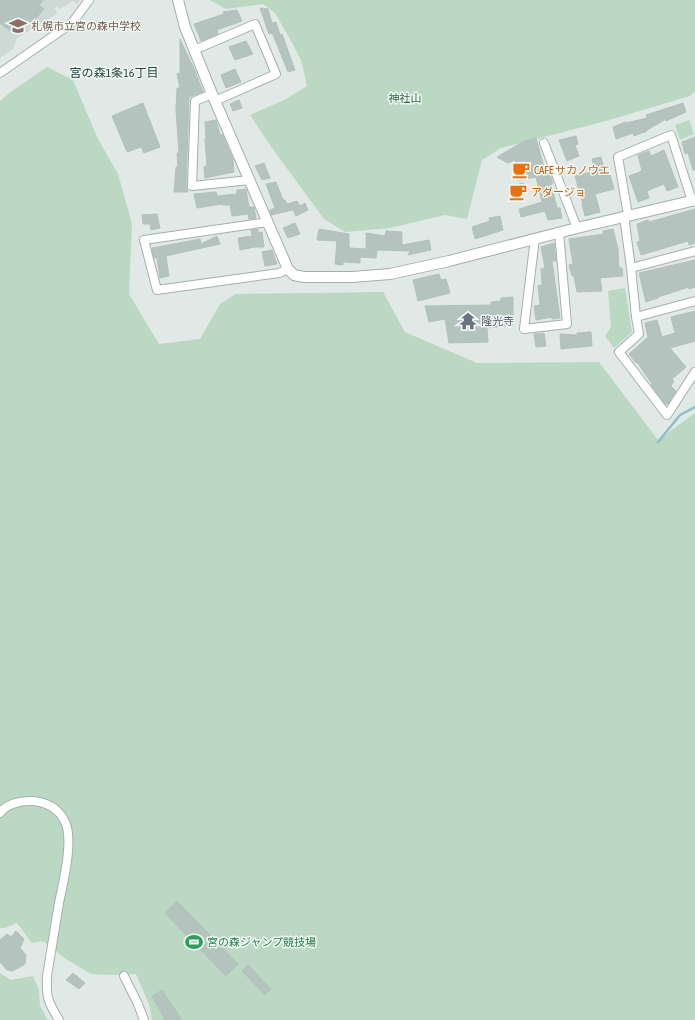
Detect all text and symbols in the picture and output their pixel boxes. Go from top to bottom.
school or university icon: 札幌市立宮の森中学校 [8,16,28,36]
place label: 札幌市立宮の森中学校 [31,20,141,32]
district label: 宮の森1条16丁目 [70,66,158,80]
park label: 神社山 [389,92,422,104]
cafe icon: CAFE サカノウエ [511,160,531,180]
place label: CAFE サカノウエ [534,164,610,176]
cafe icon: アダージョ [508,182,528,202]
place label: アダージョ [531,186,586,198]
temple icon: 隆光寺 [458,311,478,331]
place label: 隆光寺 [481,315,514,327]
sports icon: 宮の森ジャンプ競技場 [184,932,204,952]
place label: 宮の森ジャンプ競技場 [207,936,316,948]

